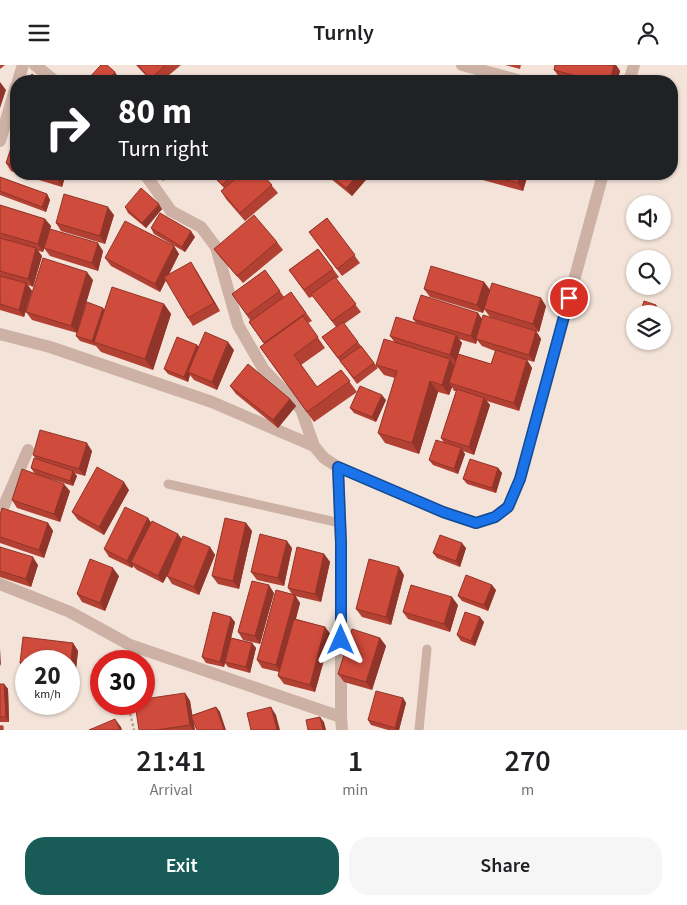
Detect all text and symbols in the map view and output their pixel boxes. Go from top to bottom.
text: Turnly [313,17,374,49]
icon: menu [25,19,53,47]
icon: person [634,19,662,47]
text: 80 m [118,87,192,137]
icon: right [35,95,100,160]
text: Turn right [118,133,208,165]
map controls [626,195,671,350]
button: sound [626,195,671,240]
button: search [626,250,671,295]
pin [548,277,590,319]
icon: arrive [555,284,583,312]
button: layers [626,305,671,350]
position arrow [314,613,366,665]
speed limit sign: 30 [90,650,155,715]
text: 20 [34,658,61,694]
text: km/h [34,686,61,703]
text: 21:41 [136,740,206,783]
text: 1 [348,740,363,783]
text: 270 [505,740,551,783]
text: Arrival [150,779,193,801]
text: min [342,779,368,801]
text: m [521,779,534,801]
button: Exit [25,837,339,895]
button: Share [349,837,662,895]

